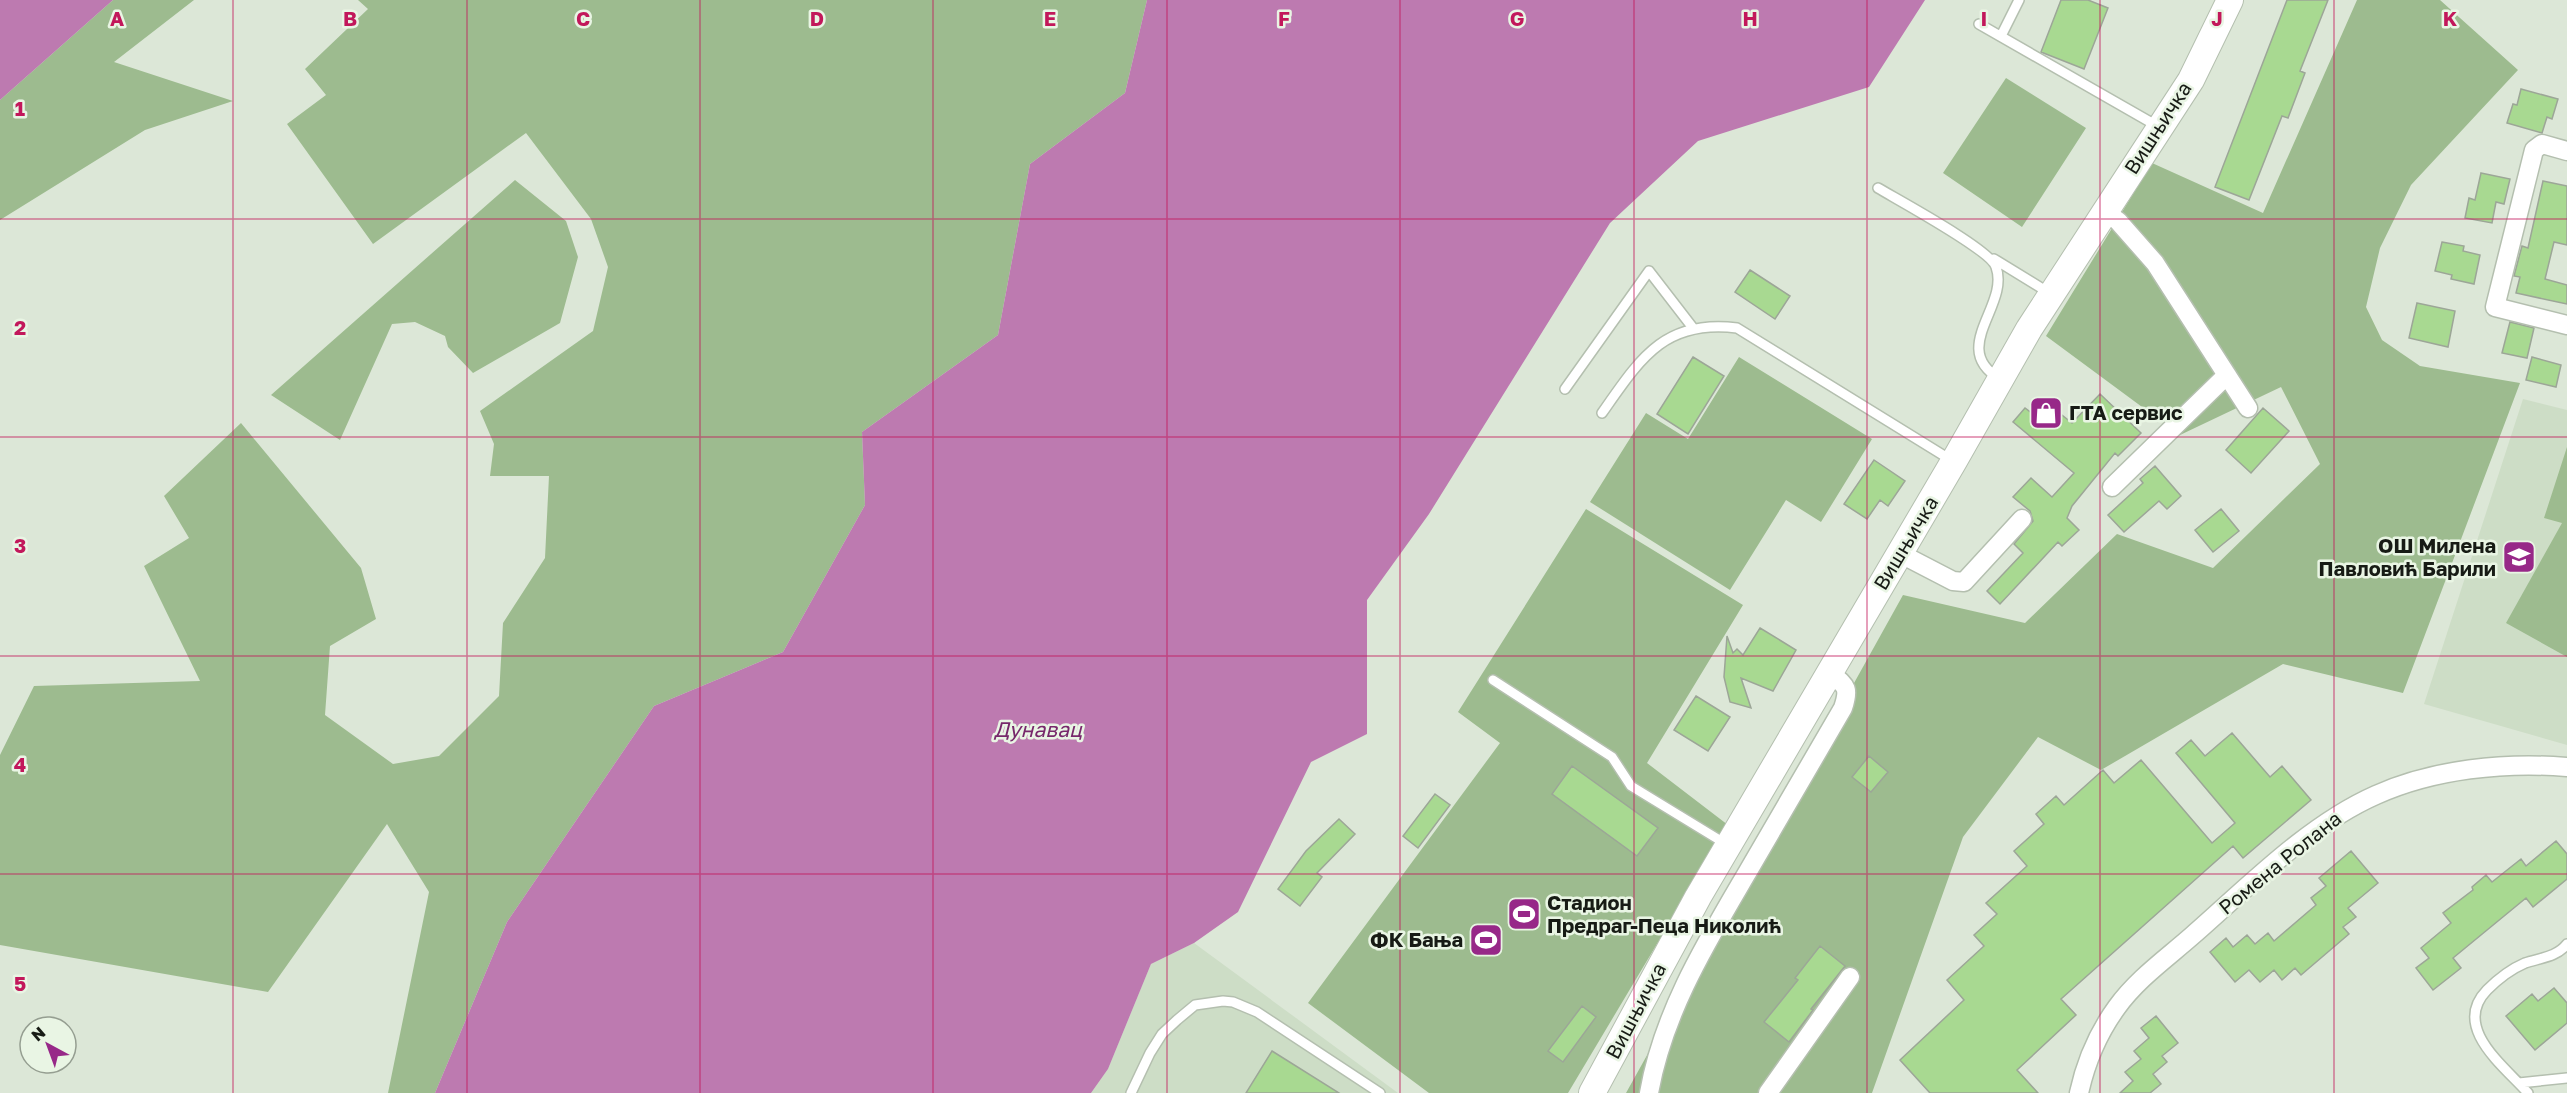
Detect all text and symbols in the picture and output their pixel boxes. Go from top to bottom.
text: A [110,6,124,30]
text: B [343,6,357,30]
text: C [576,6,590,30]
text: D [810,6,824,30]
text: E [1044,6,1056,30]
text: F [1278,6,1290,30]
text: G [1510,6,1524,30]
text: H [1742,6,1758,30]
text: I [1981,6,1987,30]
text: J [2211,6,2223,30]
text: K [2443,6,2458,30]
street label: Вишњичка [2118,77,2196,178]
text: 1 [15,96,25,120]
text: 2 [14,315,26,339]
shop icon: ГТА сервис [2028,395,2064,431]
place label: ГТА сервис [2069,400,2183,424]
street label: Вишњичка [1868,491,1943,594]
text: 3 [14,533,26,557]
place label: ОШ Милена Павловић Барили [2319,533,2496,580]
school or university icon: ОШ Милена Павловић Барили [2501,539,2537,575]
water label: Дунавац [993,716,1083,742]
text: 4 [14,752,26,776]
street label: Ромена Ролана [2213,806,2345,919]
place label: Стадион Предраг-Пеца Николић [1547,890,1781,937]
sports icon: Стадион Предраг-Пеца Николић [1506,896,1542,932]
sports icon: ФК Бања [1468,922,1504,958]
place label: ФК Бања [1370,927,1463,951]
street label: Вишњичка [1600,958,1670,1063]
text: 5 [14,971,26,995]
north arrow [18,1015,78,1075]
text: N [27,1022,49,1045]

